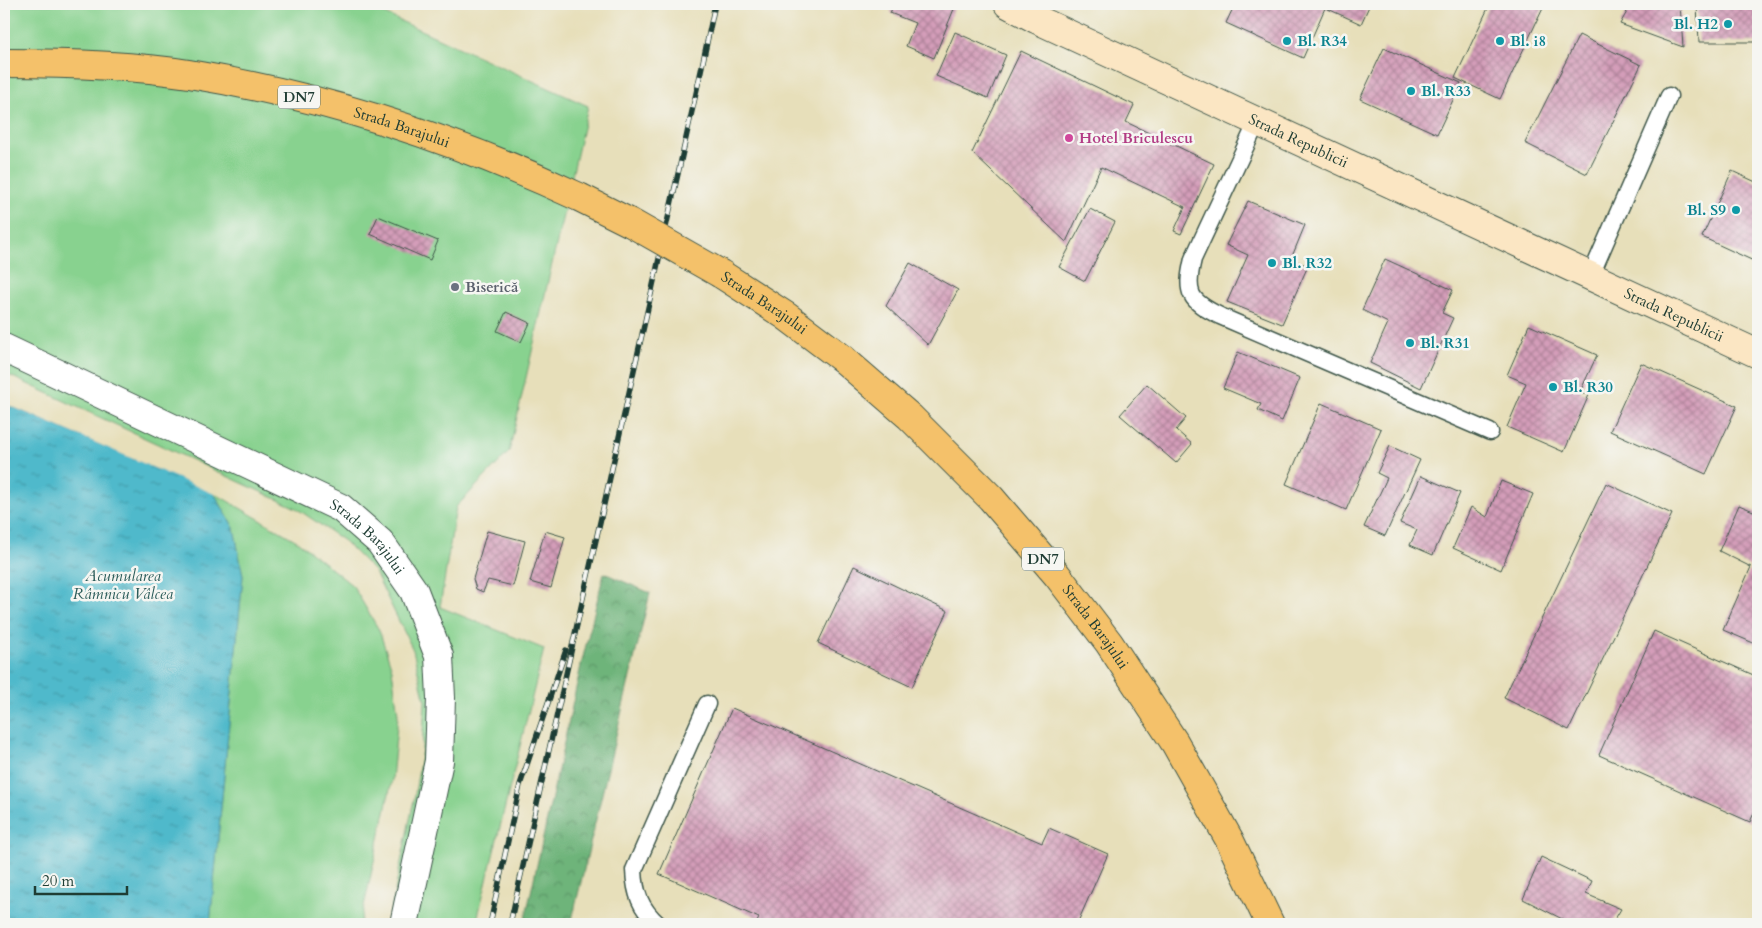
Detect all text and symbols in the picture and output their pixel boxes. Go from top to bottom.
place label: Bl. H2 [1674,14,1718,34]
marker: Bl. H2 [1722,18,1734,30]
place label: Bl. R34 [1297,31,1347,51]
place label: Bl. i8 [1510,31,1546,51]
marker: Bl. R34 [1281,35,1293,47]
marker: Bl. i8 [1494,35,1506,47]
place label: Bl. R33 [1421,81,1471,101]
road number: DN7 [278,85,320,108]
marker: Bl. R33 [1405,85,1417,97]
street label: Strada Barajului [351,102,453,152]
street label: Strada Republicii [1245,109,1351,172]
place label: Hotel Briculescu [1079,128,1193,148]
marker: Hotel Briculescu [1063,132,1075,144]
place label: Bl. S9 [1687,200,1726,220]
marker: Bl. S9 [1730,204,1742,216]
place label: Bl. R32 [1282,253,1332,273]
marker: Bl. R32 [1266,257,1278,269]
street label: Strada Barajului [717,267,812,339]
place label: Biserică [465,277,519,297]
marker: Biserică [449,281,461,293]
street label: Strada Republicii [1621,283,1727,347]
place label: Bl. R31 [1420,333,1470,353]
marker: Bl. R31 [1404,337,1416,349]
place label: Bl. R30 [1563,377,1613,397]
marker: Bl. R30 [1547,381,1559,393]
street label: Strada Barajului [327,494,409,578]
road number: DN7 [1022,548,1064,570]
water label: Acumularea Râmnicu Vâlcea [73,565,173,605]
street label: Strada Barajului [1058,580,1133,673]
scale bar [35,863,128,895]
text: 20 m [42,871,74,891]

